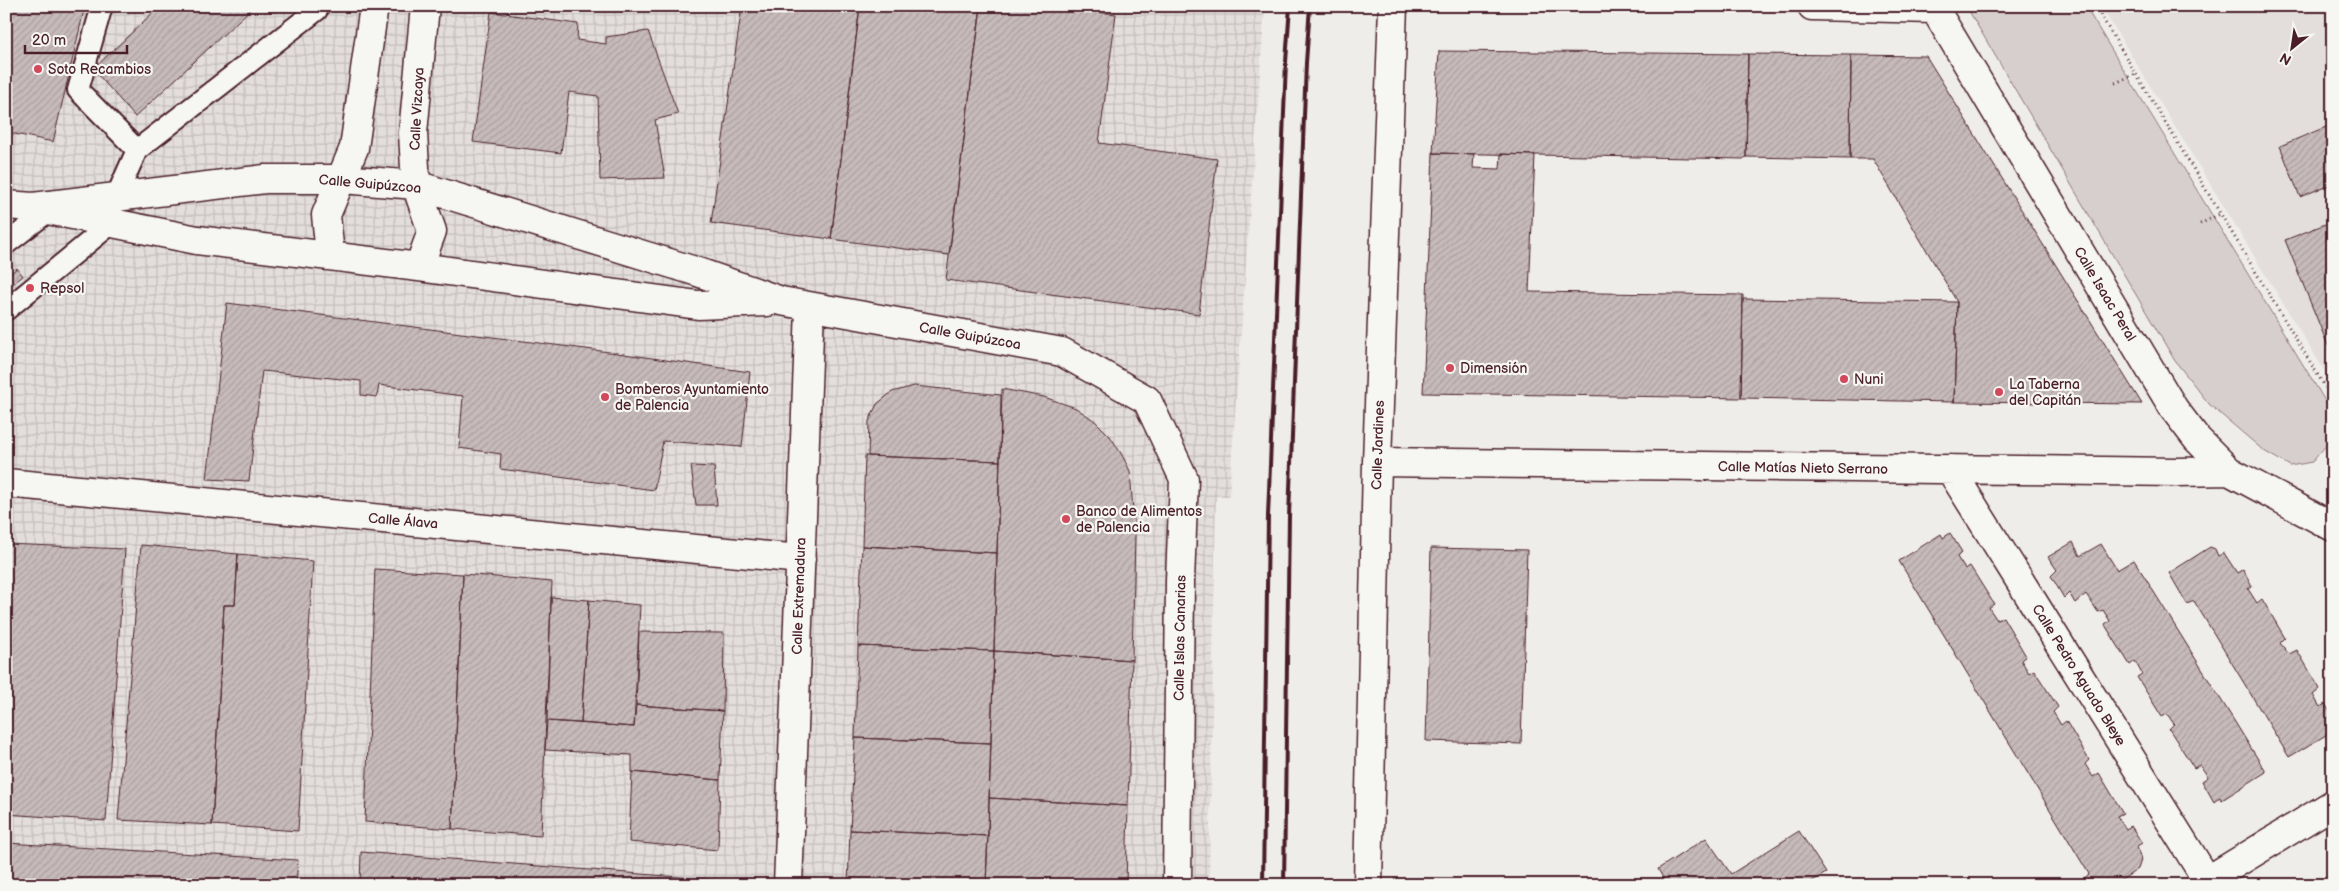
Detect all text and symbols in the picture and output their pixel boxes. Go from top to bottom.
scale bar [25,22,128,54]
north arrow [2266,22,2316,72]
text: 20 m [32,31,66,50]
text: N [2277,49,2295,69]
place label: Soto Recambios [48,61,151,78]
marker: Soto Recambios [32,63,44,75]
street label: Calle Vizcaya [406,67,428,151]
street label: Calle Guipúzcoa [318,171,422,197]
street label: Calle Isaac Peral [2070,244,2140,344]
place label: Repsol [40,280,84,297]
marker: Repsol [24,282,36,294]
street label: Calle Guipúzcoa [918,319,1022,353]
place label: Dimensión [1460,360,1527,377]
marker: Dimensión [1444,362,1456,374]
place label: Nuni [1854,371,1884,388]
marker: Nuni [1838,373,1850,385]
place label: La Taberna del Capitán [2009,376,2081,409]
place label: Bomberos Ayuntamiento de Palencia [615,381,769,414]
marker: La Taberna del Capitán [1993,386,2005,398]
marker: Bomberos Ayuntamiento de Palencia [599,391,611,403]
street label: Calle Jardines [1368,400,1388,490]
street label: Calle Matías Nieto Serrano [1718,458,1888,478]
place label: Banco de Alimentos de Palencia [1076,503,1202,536]
street label: Calle Álava [367,508,439,533]
marker: Banco de Alimentos de Palencia [1060,513,1072,525]
street label: Calle Extremadura [788,537,810,655]
street label: Calle Islas Canarias [1170,575,1190,701]
street label: Calle Pedro Aguado Bleye [2028,601,2130,749]

